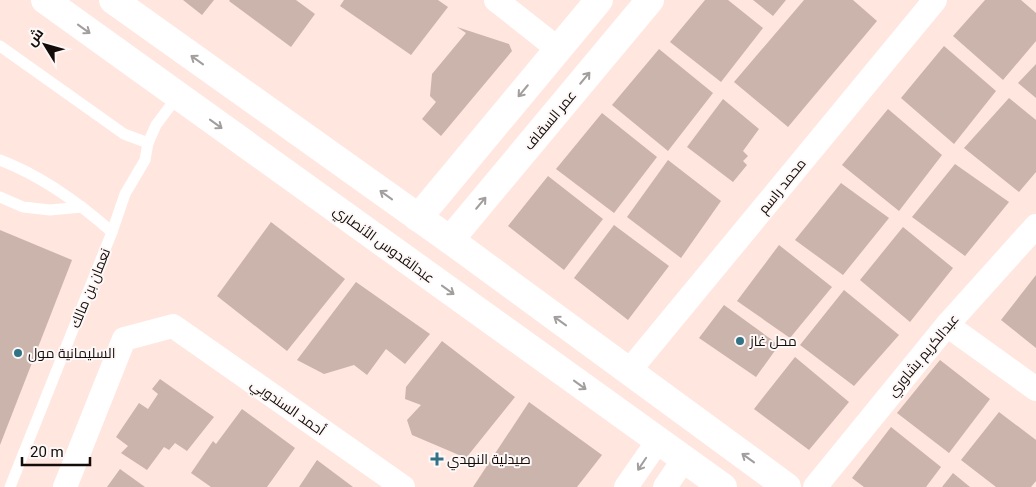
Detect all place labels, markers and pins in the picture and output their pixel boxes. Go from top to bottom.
place label: محل غاز [749,333,797,349]
marker: محل غاز [734,335,746,347]
place label: السليمانية مول [28,345,115,362]
marker: السليمانية مول [12,347,24,359]
place label: صيدلية النهدي [447,451,531,471]
marker: صيدلية النهدي [431,453,443,465]

